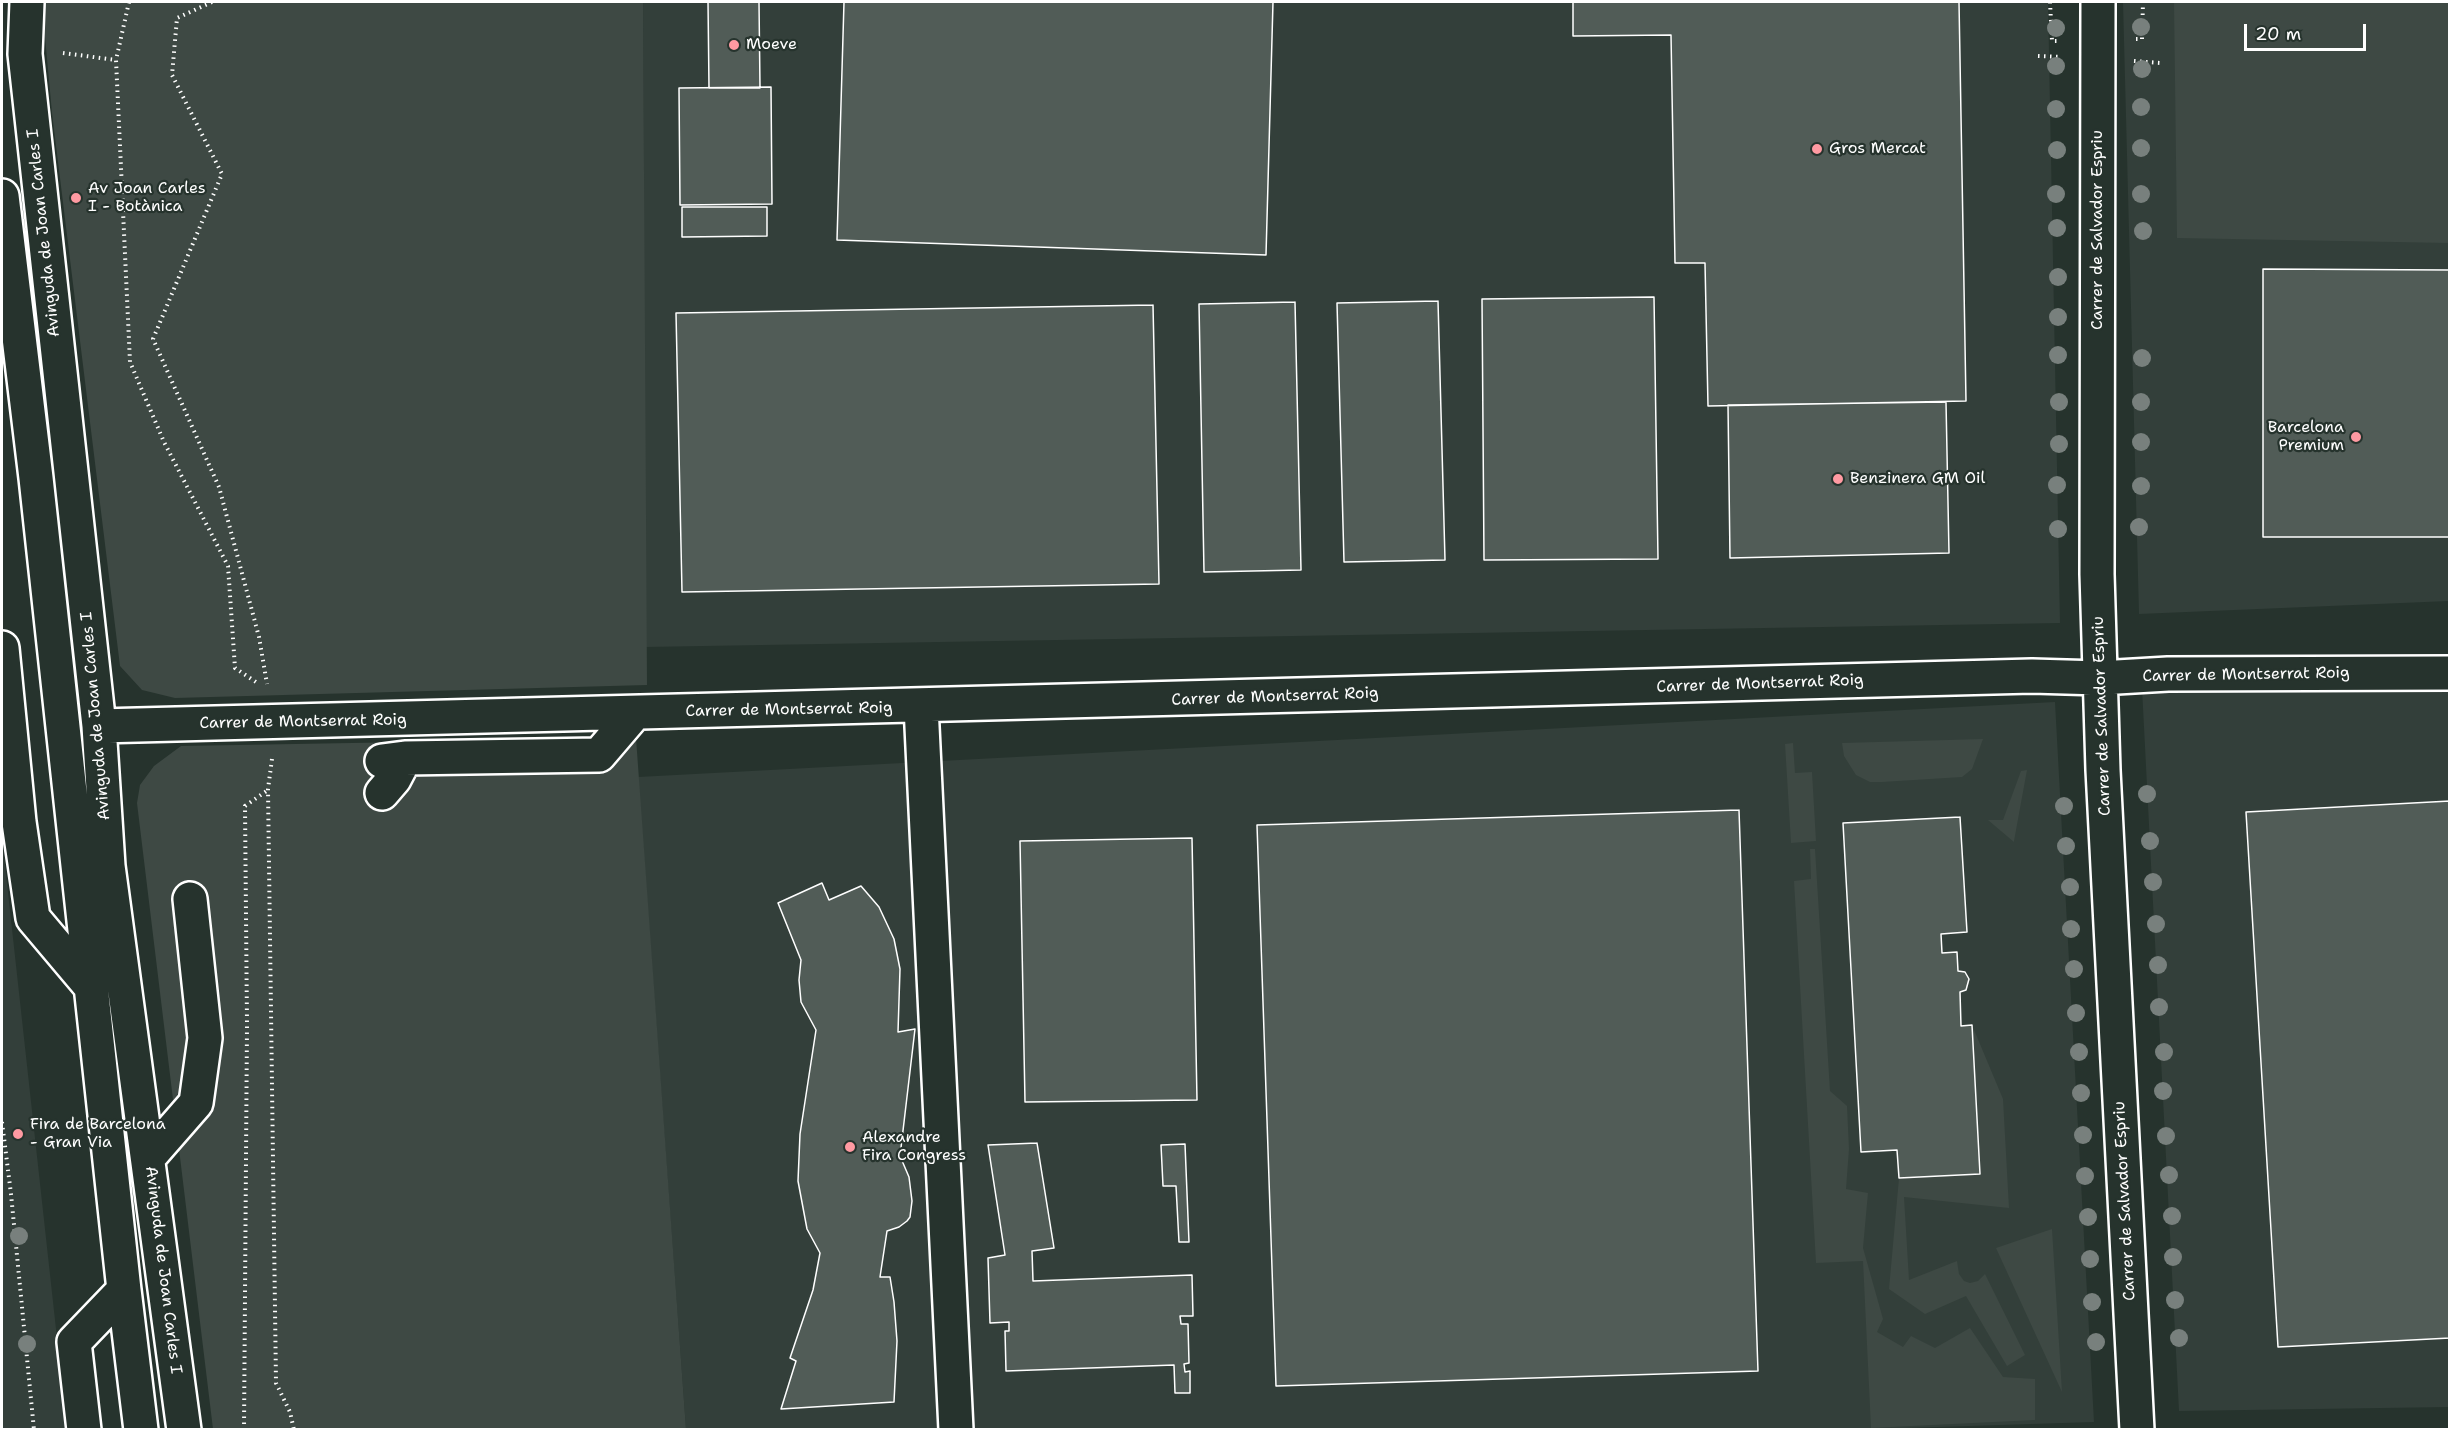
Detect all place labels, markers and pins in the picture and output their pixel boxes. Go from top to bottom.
place label: Moeve [746,35,797,55]
marker: Moeve [727,38,741,52]
place label: Gros Mercat [1829,139,1926,159]
marker: Gros Mercat [1810,142,1824,156]
place label: Av Joan Carles I - Botànica [88,179,206,217]
marker: Av Joan Carles I - Botànica [69,191,83,205]
place label: Barcelona Premium [2268,418,2344,456]
marker: Barcelona Premium [2349,430,2363,444]
place label: Benzinera GM Oil [1850,469,1985,489]
marker: Benzinera GM Oil [1831,472,1845,486]
place label: Fira de Barcelona - Gran Via [30,1115,166,1153]
marker: Fira de Barcelona - Gran Via [11,1127,25,1141]
place label: Alexandre Fira Congress [862,1128,966,1166]
marker: Alexandre Fira Congress [843,1140,857,1154]

